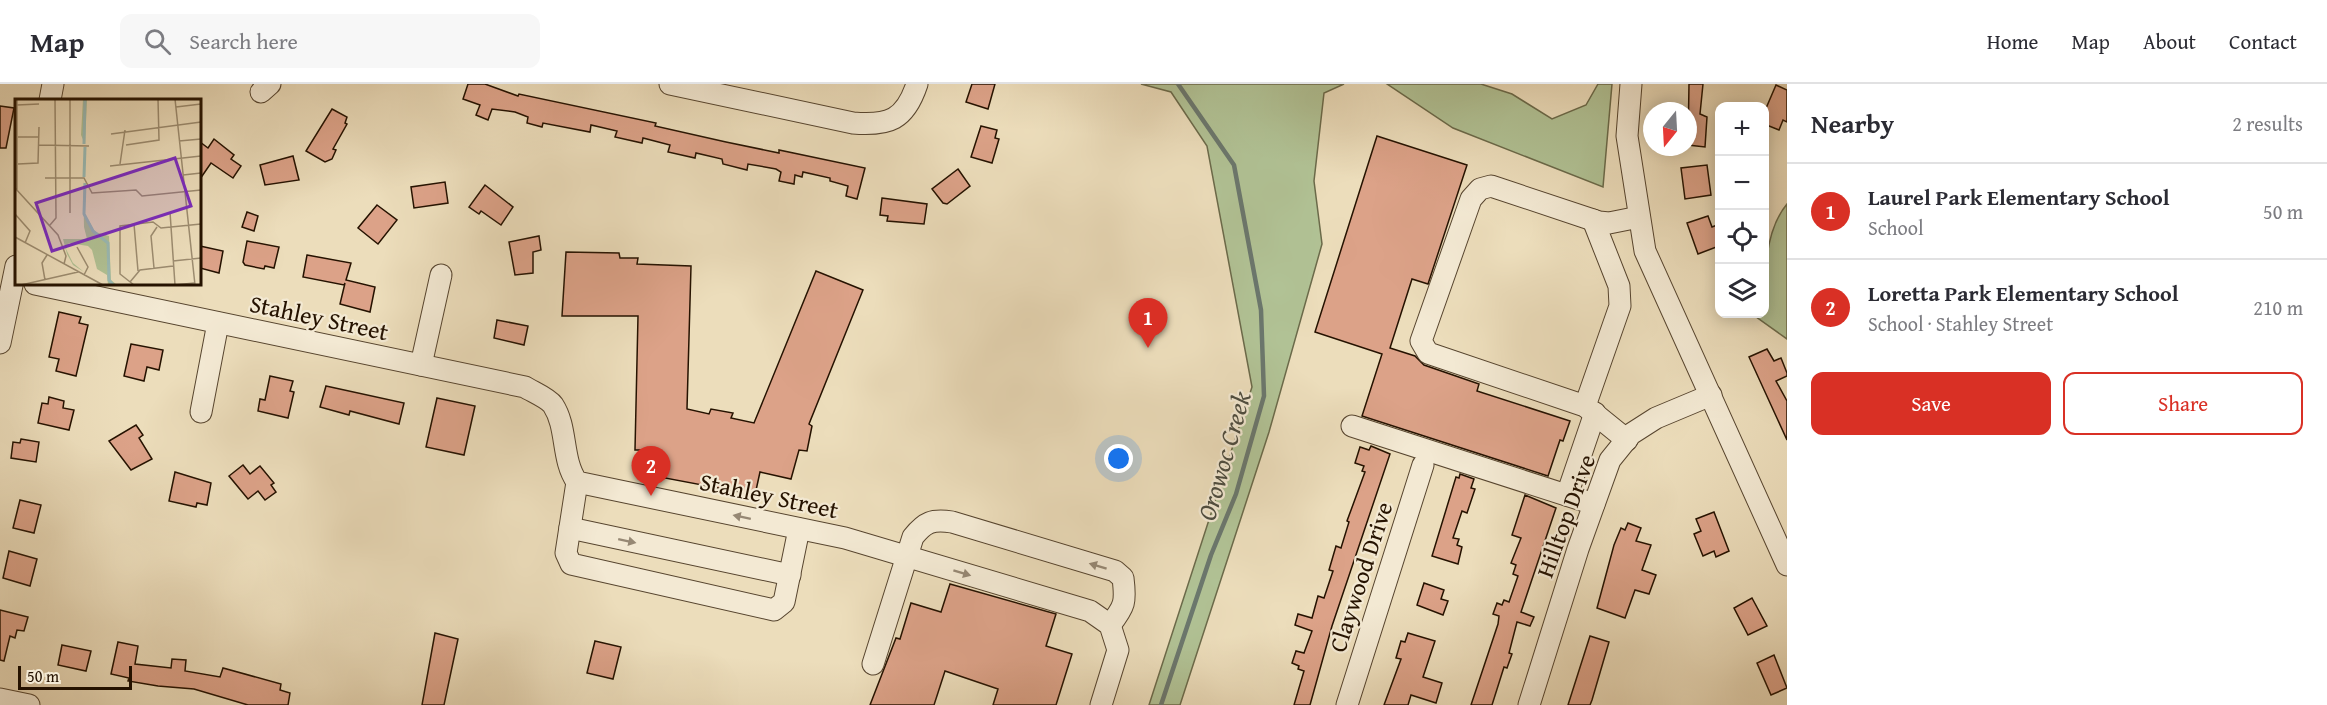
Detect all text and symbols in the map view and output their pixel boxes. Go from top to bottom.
search box [120,14,540,68]
text: Map [30,21,84,62]
icon: search [141,25,174,58]
text: Search here [189,25,298,57]
text: Home [1987,26,2038,57]
text: Map [2071,26,2110,57]
text: About [2143,26,2196,57]
text: Contact [2229,26,2297,57]
inset map [15,99,201,285]
north arrow [1643,102,1697,156]
map controls [1715,102,1769,318]
button: + [1715,102,1769,156]
text: Nearby [1811,104,1894,143]
text: 2 results [2232,109,2303,138]
button: − [1715,156,1769,210]
text: Laurel Park Elementary School [1868,181,2170,213]
text: 1 [1825,197,1836,226]
text: 50 m [2263,197,2303,226]
button: locate [1715,210,1769,264]
text: School [1868,213,1924,242]
button: layers [1715,264,1769,318]
text: Loretta Park Elementary School [1868,277,2179,309]
street label: Stahley Street [247,286,392,349]
text: 2 [1825,293,1836,322]
text: 210 m [2253,293,2303,322]
pin: 1 [1128,298,1168,348]
text: School · Stahley Street [1868,309,2053,338]
button: Save [1811,372,2051,435]
button: Share [2063,372,2303,435]
water label: Orowoc Creek [1186,386,1261,525]
your location [1104,444,1133,473]
pin: 2 [632,446,670,496]
street label: Hilltop Drive [1527,449,1604,582]
street label: Stahley Street [697,464,842,527]
street label: Claywood Drive [1320,497,1401,657]
one-way arrow [732,512,751,521]
one-way arrow [618,536,636,546]
one-way arrow [1089,561,1107,570]
one-way arrow [953,569,971,578]
scale bar [18,663,132,690]
text: 50 m [27,664,59,688]

